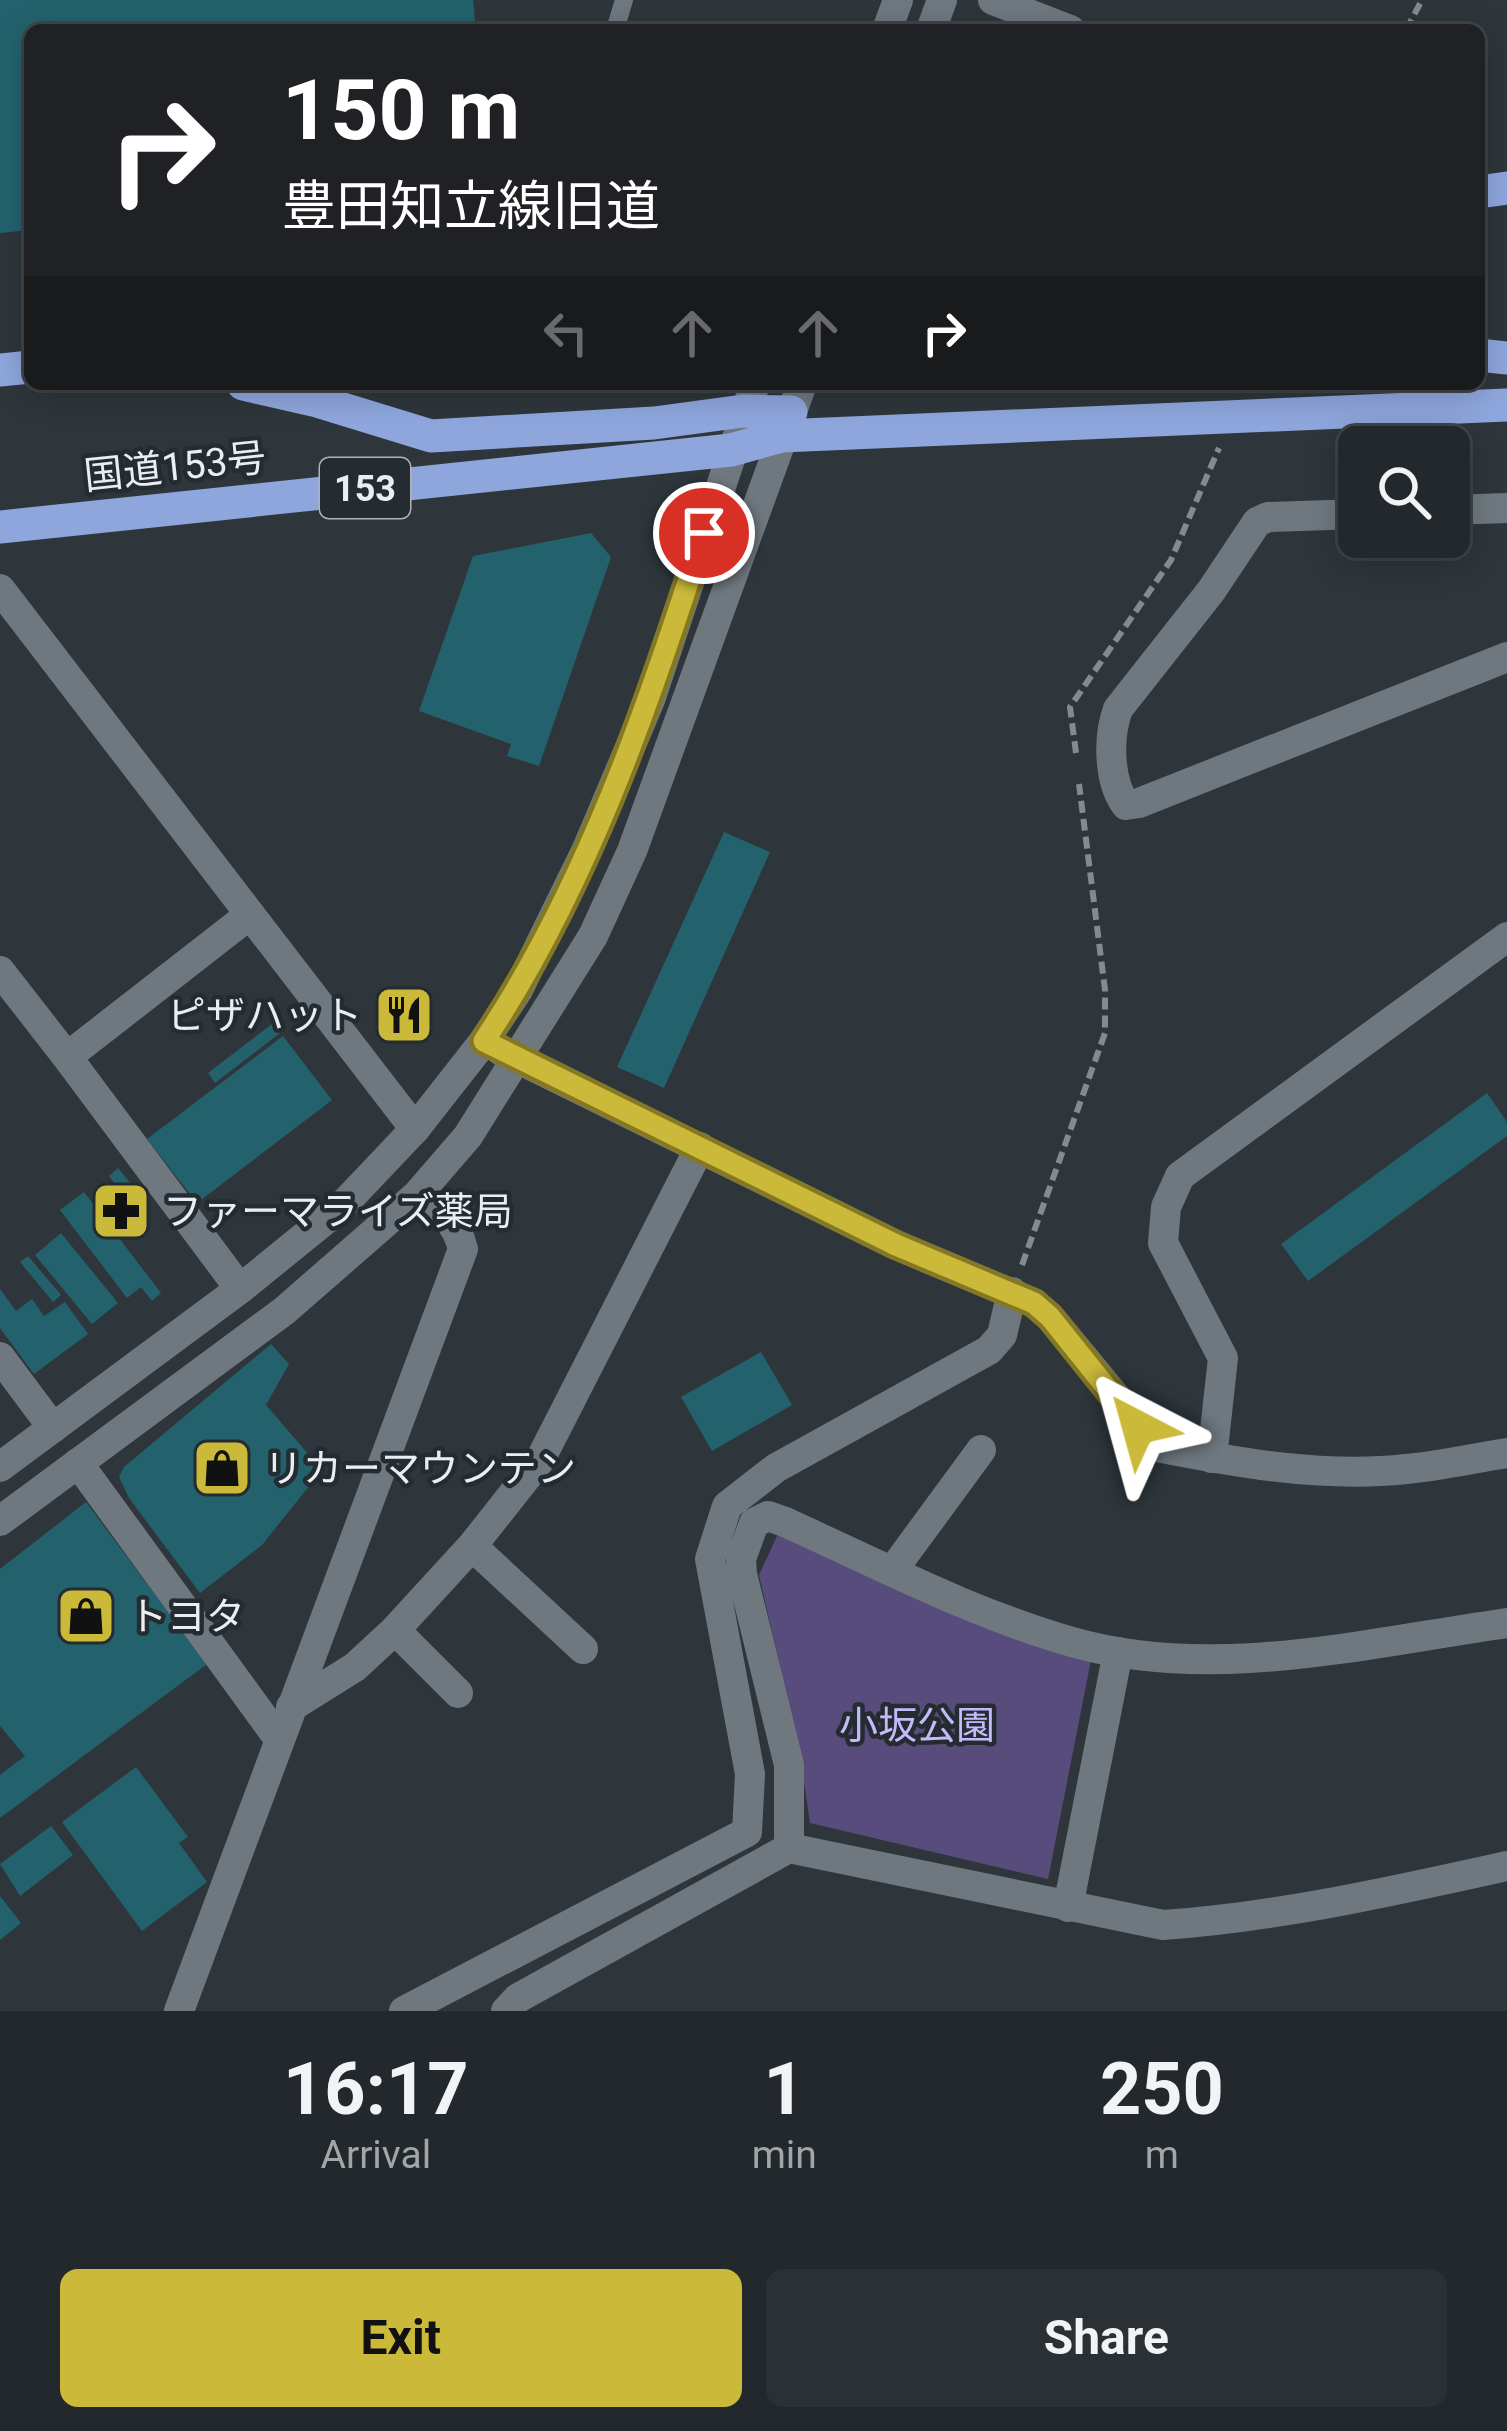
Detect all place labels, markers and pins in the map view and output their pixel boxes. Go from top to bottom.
pin [653,482,755,584]
restaurant icon: ピザハット [373,984,435,1046]
place label: ピザハット [167,993,362,1039]
pharmacy icon: ファーマライズ薬局 [90,1180,152,1242]
place label: ファーマライズ薬局 [163,1189,513,1235]
shop icon: リカーマウンテン [191,1437,253,1499]
place label: リカーマウンテン [264,1446,576,1492]
shop icon: トヨタ [55,1585,117,1647]
place label: トヨタ [128,1594,245,1640]

